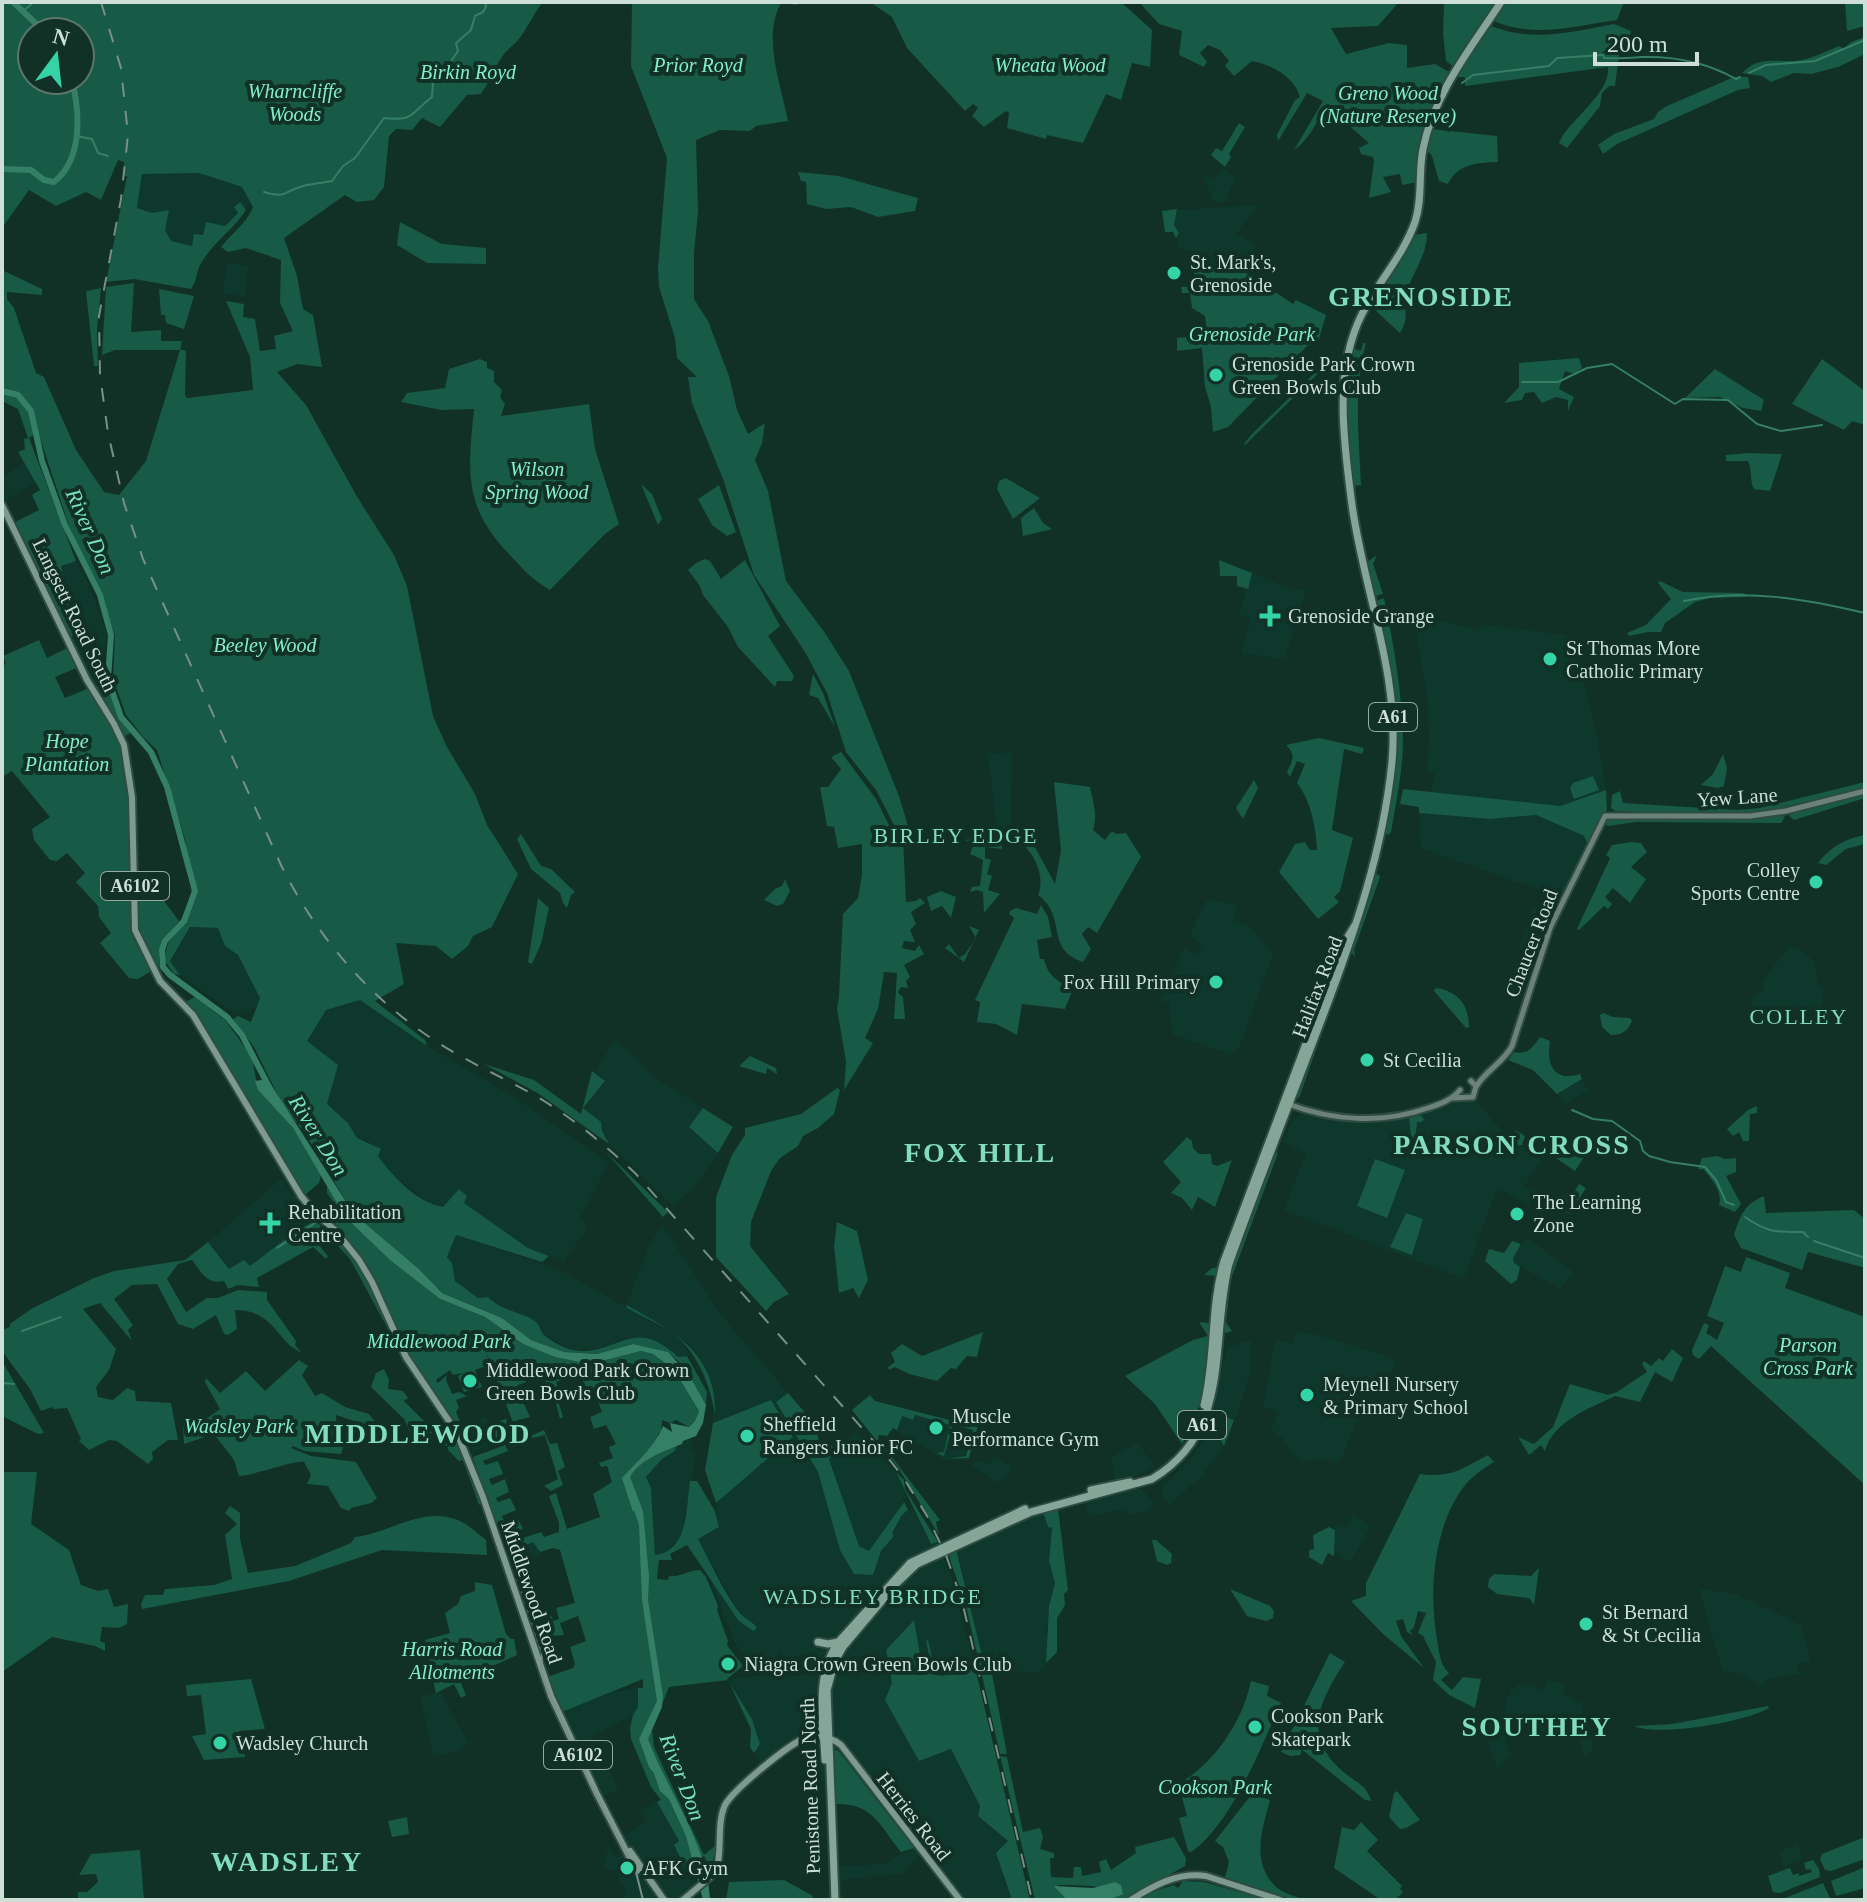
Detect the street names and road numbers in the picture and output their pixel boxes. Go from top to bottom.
street label: Langsett Road South [27,535,122,696]
road number: A61 [1369,703,1417,731]
street label: Yew Lane [1696,783,1778,811]
road number: A6102 [101,872,169,900]
street label: Chaucer Road [1500,886,1562,1000]
street label: Halifax Road [1288,933,1346,1041]
road number: A61 [1178,1411,1226,1439]
street label: Middlewood Road [497,1518,567,1666]
street label: Penistone Road North [796,1697,824,1875]
road number: A6102 [544,1741,612,1769]
street label: Herries Road [873,1767,955,1865]

